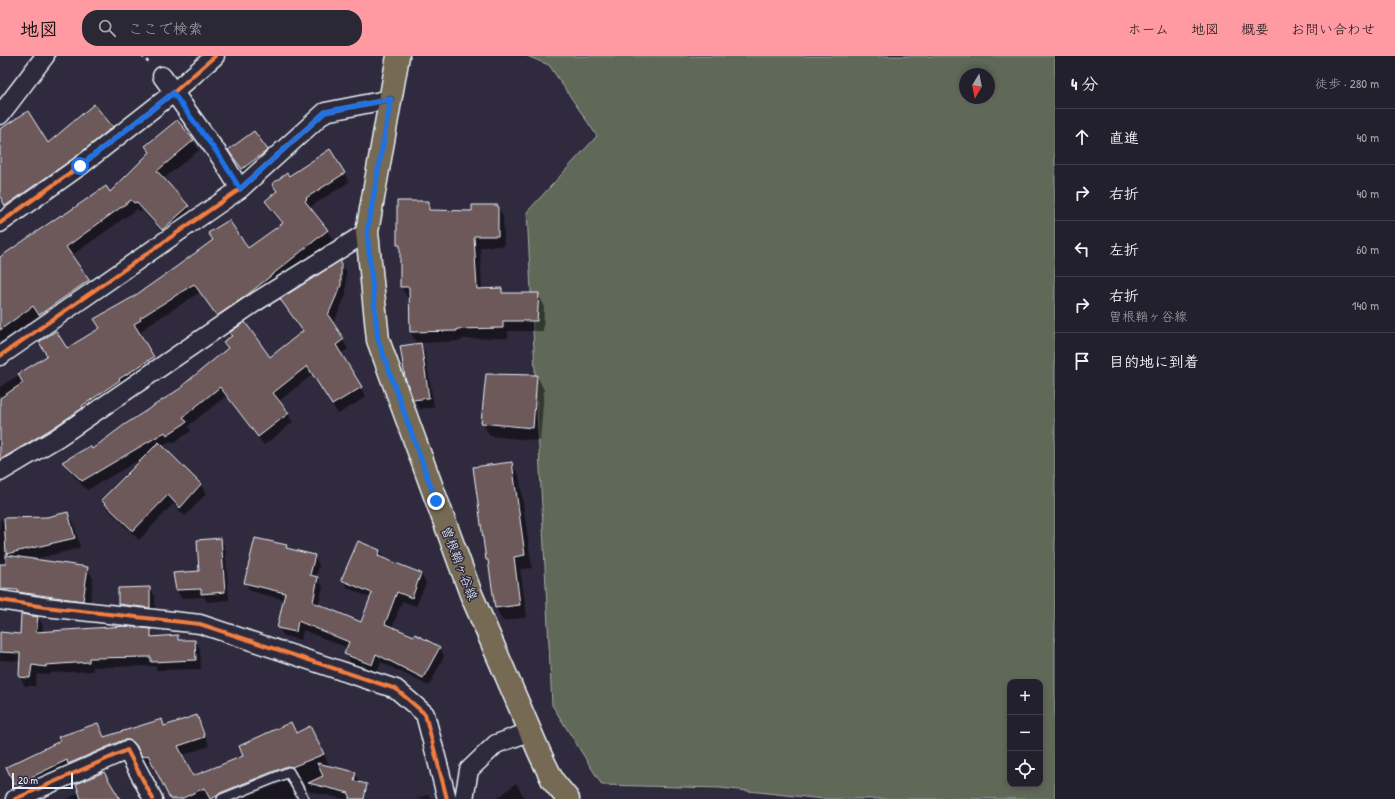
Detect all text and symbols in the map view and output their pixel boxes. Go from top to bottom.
search box [82,10,362,46]
text: 地図 [20,16,58,42]
icon: search [96,17,118,39]
text: ここで検索 [128,18,203,39]
text: ホーム [1128,19,1169,38]
text: 地図 [1191,19,1219,38]
text: 概要 [1241,19,1269,38]
text: お問い合わせ [1291,19,1375,38]
north arrow [959,68,995,104]
text: 4 分 [1071,72,1098,95]
text: 徒歩 · 280 m [1315,74,1379,92]
icon: ahead [1071,126,1093,148]
text: 直進 [1109,127,1139,148]
text: 40 m [1356,128,1379,146]
route start [71,157,89,175]
icon: right [1071,182,1093,204]
text: 右折 [1109,183,1139,204]
text: 40 m [1356,184,1379,202]
icon: left [1071,238,1093,260]
text: 左折 [1109,239,1139,260]
text: 60 m [1356,240,1379,258]
text: 右折 [1109,285,1139,306]
icon: right [1071,294,1093,316]
text: 140 m [1352,296,1379,314]
text: 曽根鞘ヶ谷線 [1109,307,1187,325]
icon: arrive [1071,350,1093,372]
text: 目的地に到着 [1109,351,1199,372]
route end [427,492,445,510]
street label: 曽根鞘ヶ谷線 [438,523,483,604]
map controls [1007,679,1043,787]
button: + [1007,679,1043,715]
button: − [1007,715,1043,751]
button: locate [1007,751,1043,787]
scale bar [12,771,73,790]
text: 20 m [18,773,38,787]

